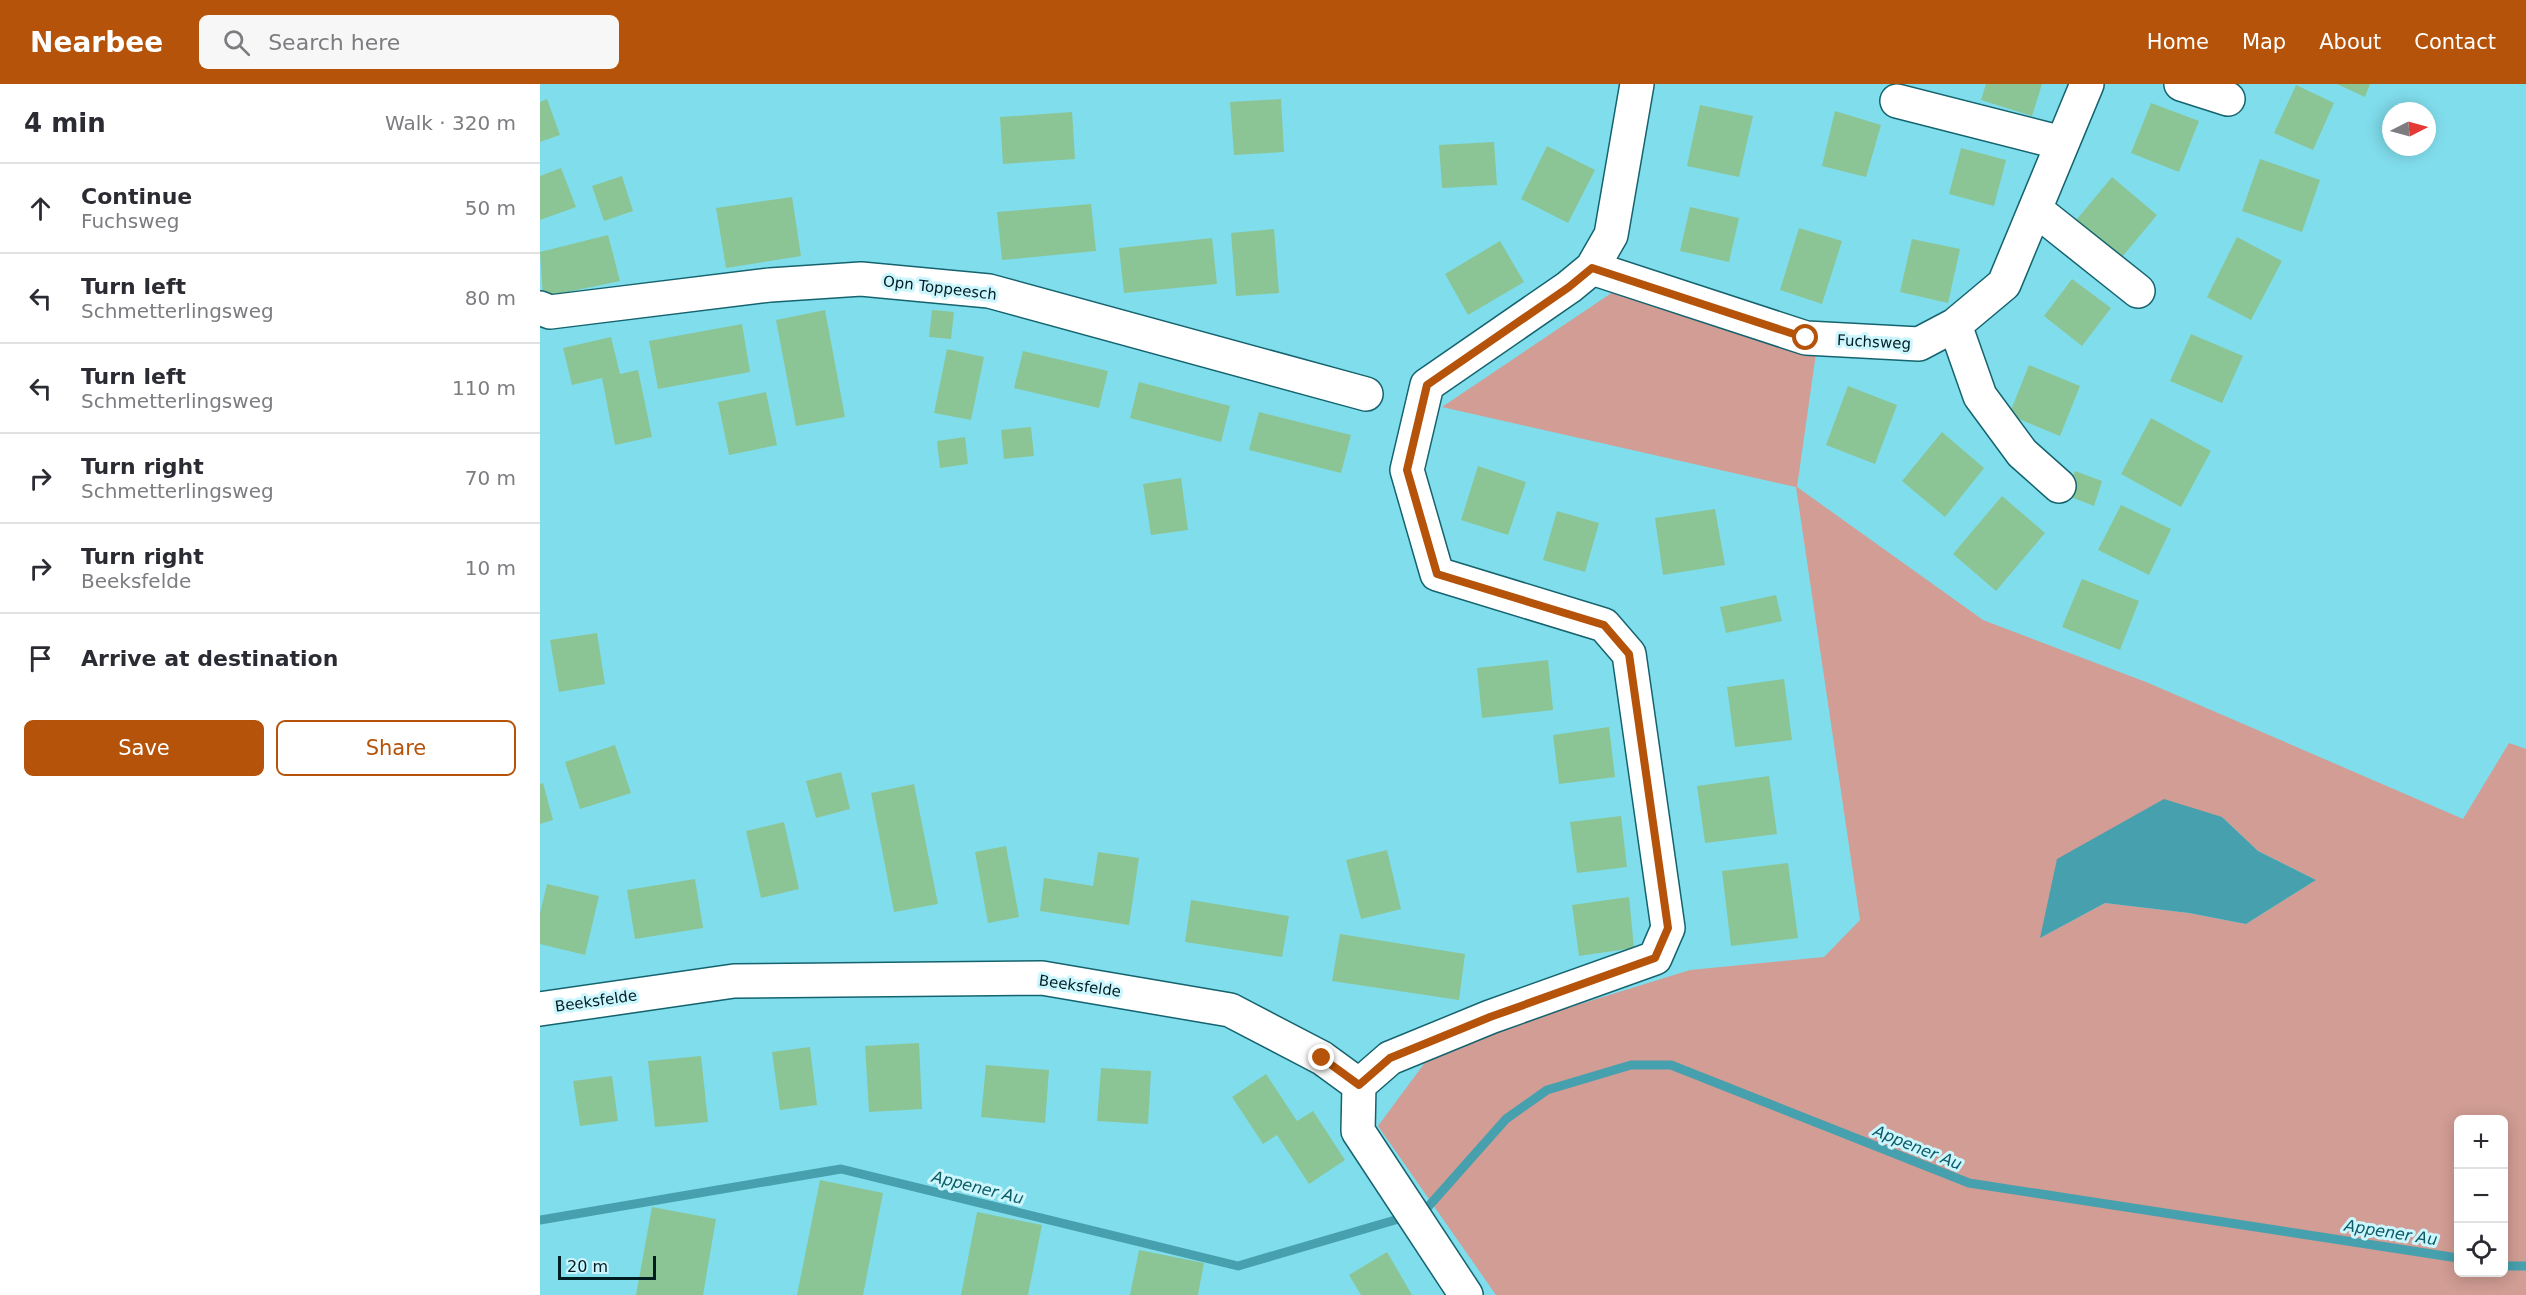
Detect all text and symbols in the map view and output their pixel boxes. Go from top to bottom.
search box [199,15,619,69]
text: Nearbee [30,26,163,59]
icon: search [220,26,253,59]
text: Search here [268,30,400,55]
text: Home [2147,30,2209,54]
text: Map [2242,30,2286,54]
text: About [2319,30,2381,54]
text: Contact [2414,30,2496,54]
north arrow [2382,102,2436,156]
text: 4 min [24,108,106,138]
text: Walk · 320 m [385,111,516,135]
text: Continue [81,184,192,209]
icon: ahead [24,192,57,225]
text: 50 m [465,196,516,220]
text: Fuchsweg [81,209,180,233]
street label: Opn Toppeesch [882,272,998,304]
text: Turn left [81,274,186,299]
icon: left [24,282,57,315]
text: 80 m [465,286,516,310]
text: Schmetterlingsweg [81,299,274,323]
route start [1792,324,1818,350]
street label: Fuchsweg [1837,331,1911,353]
text: Turn left [81,364,186,389]
icon: left [24,372,57,405]
text: 110 m [452,376,516,400]
text: Schmetterlingsweg [81,389,274,413]
text: Turn right [81,454,204,479]
icon: right [24,462,57,495]
text: 70 m [465,466,516,490]
text: Schmetterlingsweg [81,479,274,503]
text: Turn right [81,544,204,569]
icon: right [24,552,57,585]
text: 10 m [465,556,516,580]
text: Beeksfelde [81,569,191,593]
icon: arrive [24,642,57,675]
text: Arrive at destination [81,646,338,671]
button: Save [24,720,264,776]
button: Share [276,720,516,776]
street label: Beeksfelde [1038,971,1122,1001]
street label: Beeksfelde [554,986,638,1016]
route end [1308,1044,1334,1070]
map controls [2454,1115,2508,1277]
button: + [2454,1115,2508,1169]
water label: Appener Au [1870,1121,1965,1174]
water label: Appener Au [929,1167,1026,1208]
button: − [2454,1169,2508,1223]
water label: Appener Au [2342,1216,2439,1249]
button: locate [2454,1223,2508,1277]
scale bar [558,1253,656,1280]
text: 20 m [567,1257,608,1276]

